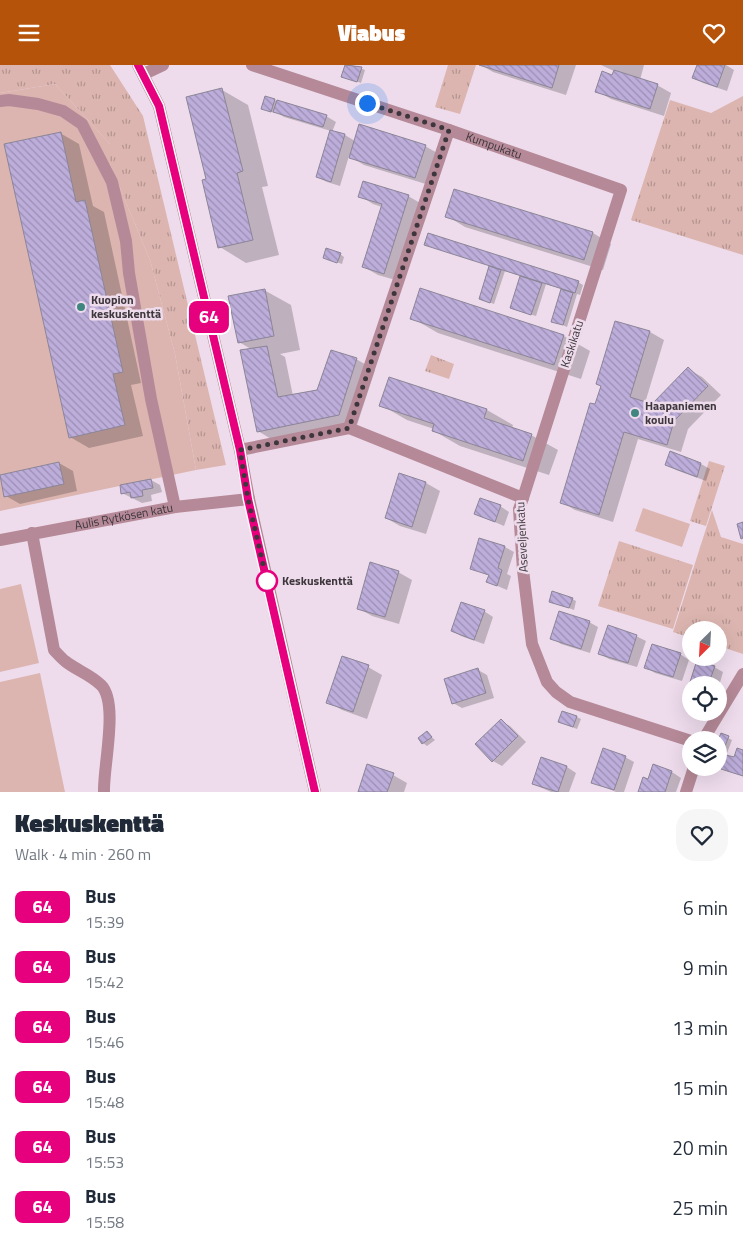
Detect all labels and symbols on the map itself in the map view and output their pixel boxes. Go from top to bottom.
your location [355,91,380,116]
street label: Kumpukatu [463,127,525,164]
place label: Kuopion keskuskenttä [91,290,161,323]
marker: Kuopion keskuskenttä [75,301,87,313]
line badge: 64 [186,301,232,333]
street label: Kaskikatu [555,318,588,370]
place label: Haapaniemen koulu [645,396,717,429]
marker: Haapaniemen koulu [629,407,641,419]
street label: Aulis Rytkösen katu [73,498,174,535]
street label: Aseveljenkatu [510,501,533,573]
marker: Keskuskenttä [256,570,278,592]
place label: Keskuskenttä [282,571,353,590]
north arrow [682,621,728,666]

